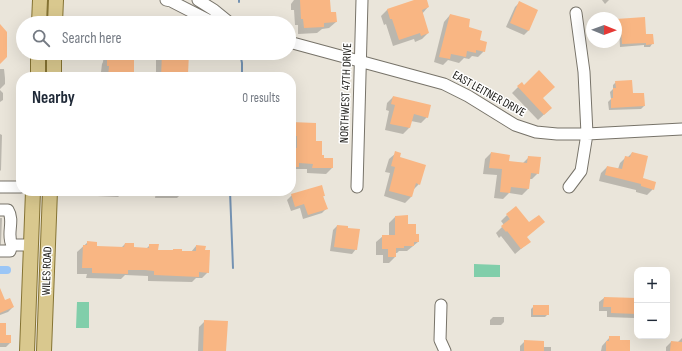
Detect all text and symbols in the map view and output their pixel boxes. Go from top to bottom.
north arrow [586,12,622,48]
search box [16,16,296,60]
icon: search [30,27,52,49]
text: Search here [62,29,122,48]
street label: NORTHWEST 47TH DRIVE [337,43,355,143]
street label: EAST LEITNER DRIVE [450,68,528,120]
text: Nearby [32,88,75,108]
text: 0 results [242,90,280,106]
street label: WILES ROAD [39,246,55,296]
map controls [634,267,670,339]
button: + [634,267,670,303]
button: − [634,303,670,339]

